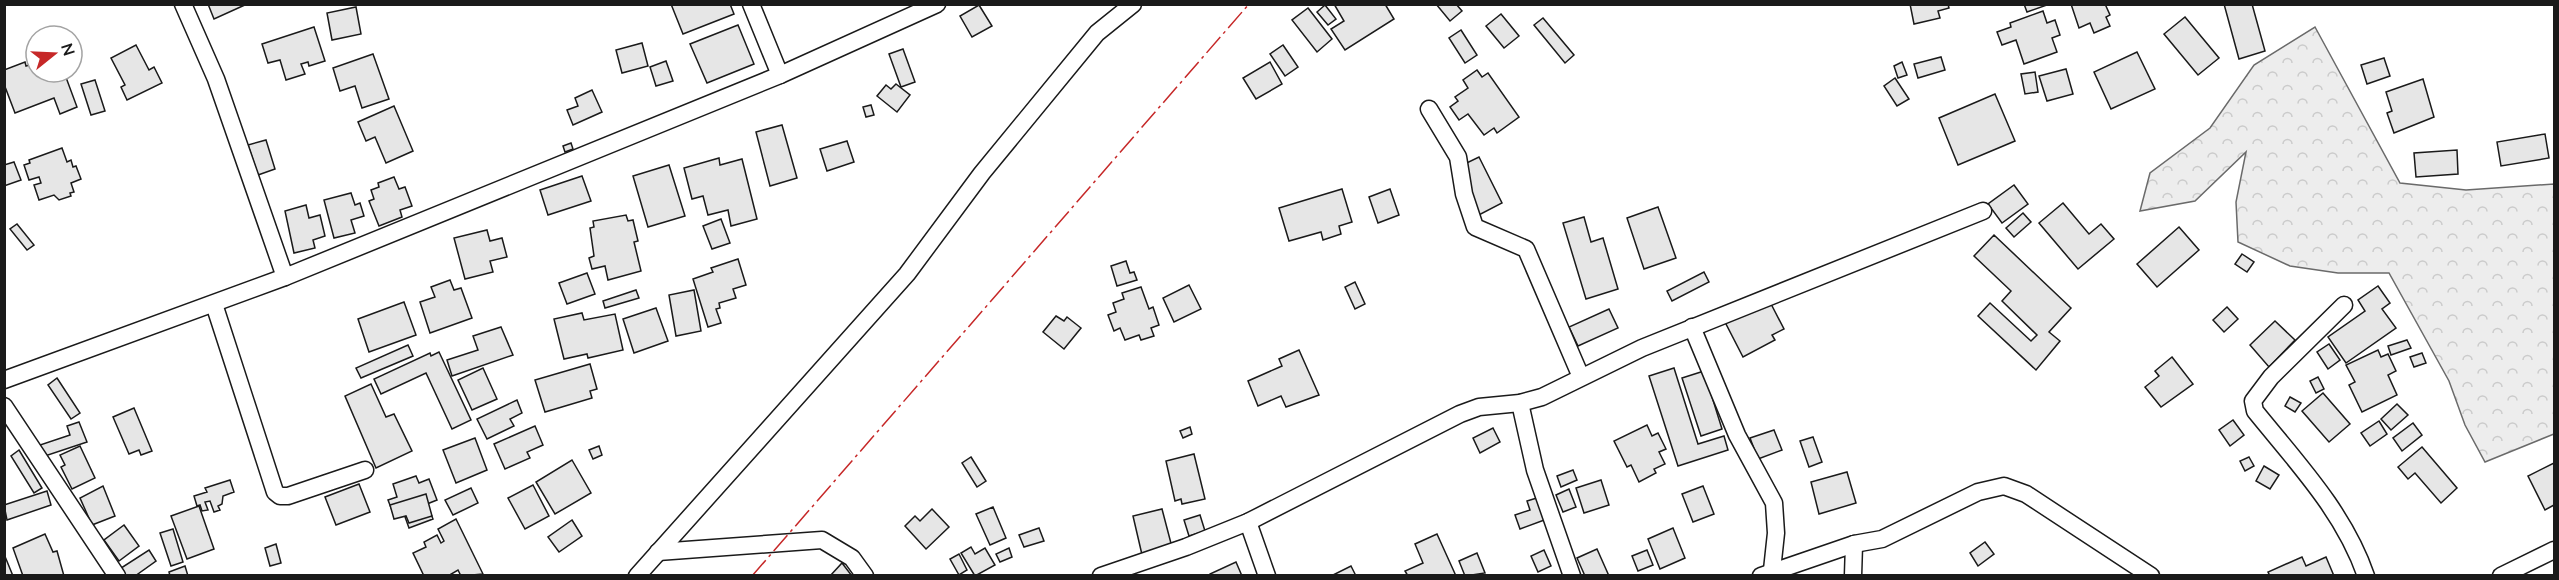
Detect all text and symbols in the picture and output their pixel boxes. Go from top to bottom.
north arrow [24,24,84,84]
text: N [57,41,80,58]

